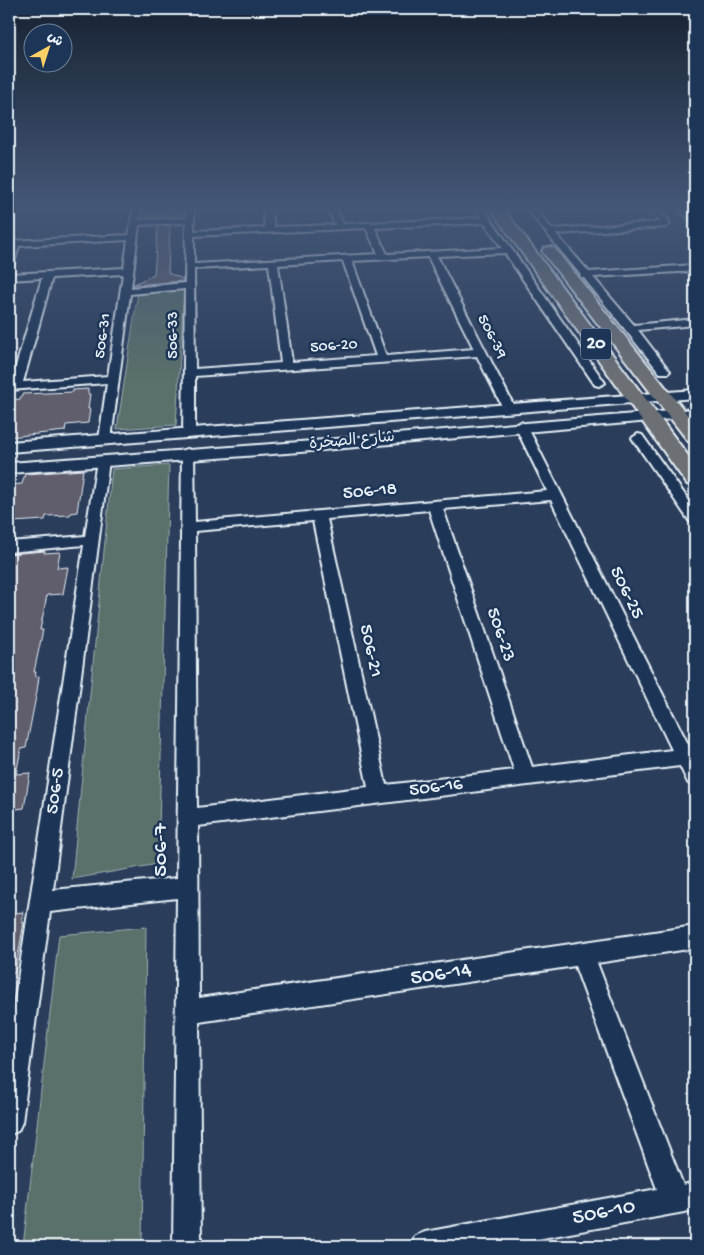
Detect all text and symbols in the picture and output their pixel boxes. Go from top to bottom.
north arrow [22,22,72,72]
text: ش [43,28,66,51]
street label: 506-33 [165,311,184,359]
street label: 506-31 [91,312,117,360]
street label: 506-39 [472,312,510,362]
road number: 20 [581,328,611,359]
street label: 506-20 [310,336,358,358]
street label: شارع الصخرة [308,429,396,455]
street label: 506-18 [342,478,398,506]
street label: 506-25 [603,563,649,623]
street label: 506-23 [480,605,520,665]
street label: 506-21 [353,623,387,679]
street label: 506-5 [41,766,71,816]
street label: 506-16 [408,773,464,803]
street label: 506-7 [149,823,175,877]
street label: 506-14 [409,958,474,992]
street label: 506-10 [570,1194,638,1232]

